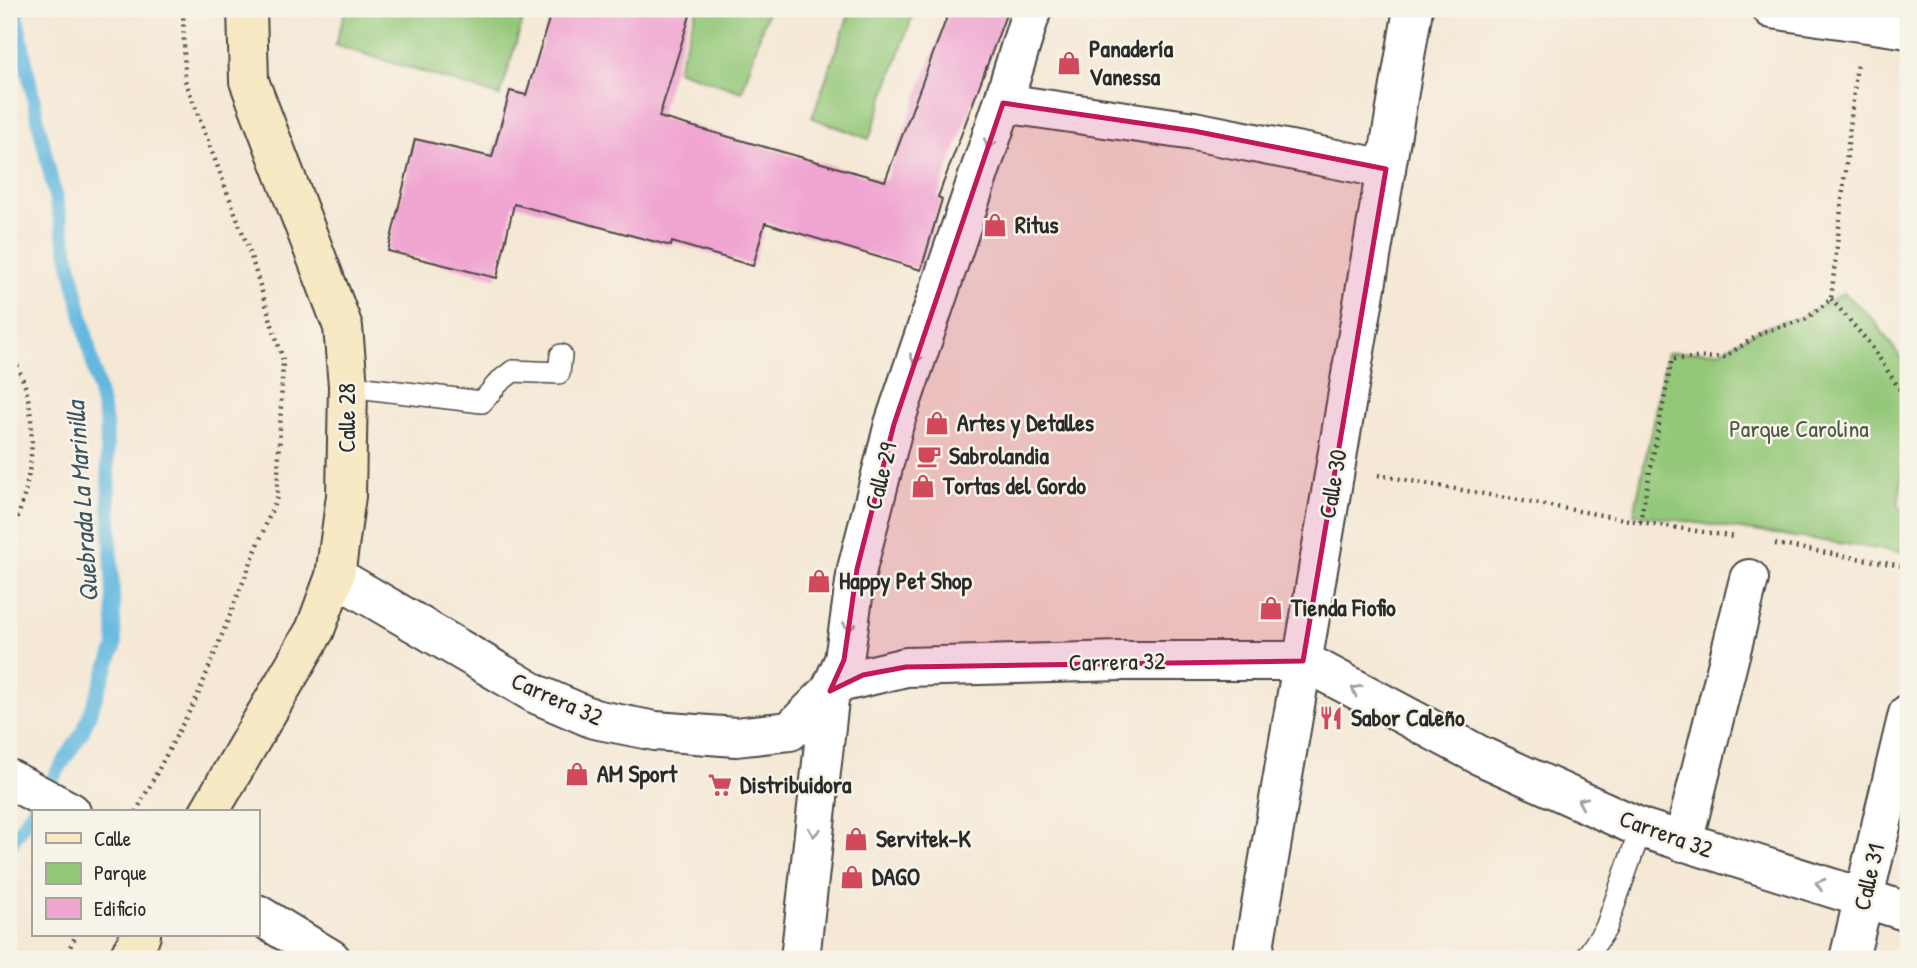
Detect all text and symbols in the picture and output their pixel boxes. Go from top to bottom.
place label: Panadería Vanessa [1089,32,1174,92]
shop icon: Panadería Vanessa [1055,49,1083,77]
one-way arrow [983,137,997,149]
place label: Ritus [1015,208,1058,240]
shop icon: Ritus [981,211,1009,239]
one-way arrow [909,353,924,365]
street label: Calle 28 [330,383,362,453]
water label: Quebrada La Marinilla [57,398,106,604]
place label: Artes y Detalles [957,406,1094,439]
shop icon: Artes y Detalles [923,409,951,437]
park label: Parque Carolina [1729,412,1869,444]
street label: Calle 29 [856,439,904,513]
place label: Sabrolandia [949,439,1050,471]
cafe icon: Sabrolandia [915,442,943,470]
street label: Calle 30 [1310,447,1354,521]
place label: Tortas del Gordo [942,469,1086,501]
shop icon: Tortas del Gordo [909,472,937,500]
place label: Happy Pet Shop [839,564,972,597]
shop icon: Happy Pet Shop [805,567,833,595]
place label: Tienda Fiofio [1290,591,1396,623]
shop icon: Tienda Fiofio [1257,594,1285,622]
one-way arrow [842,621,857,633]
street label: Carrera 32 [1068,644,1166,678]
street label: Carrera 32 [507,664,608,732]
one-way arrow [1351,685,1363,698]
place label: Sabor Caleño [1351,701,1465,733]
restaurant icon: Sabor Caleño [1317,704,1345,732]
place label: AM Sport [597,757,678,790]
shop icon: AM Sport [563,760,591,788]
place label: Distribuidora [740,768,852,800]
supermarket icon: Distribuidora [706,771,734,799]
one-way arrow [1577,796,1589,810]
street label: Carrera 32 [1615,801,1717,865]
legend [32,810,259,936]
place label: Servitek-K [876,822,971,854]
text: Calle [94,824,131,853]
shop icon: Servitek-K [842,825,870,853]
one-way arrow [807,826,822,838]
street label: Calle 31 [1845,840,1891,913]
text: Parque [94,858,147,887]
place label: DAGO [872,860,920,892]
shop icon: DAGO [838,863,866,891]
one-way arrow [1814,878,1826,893]
text: Edificio [94,894,146,923]

